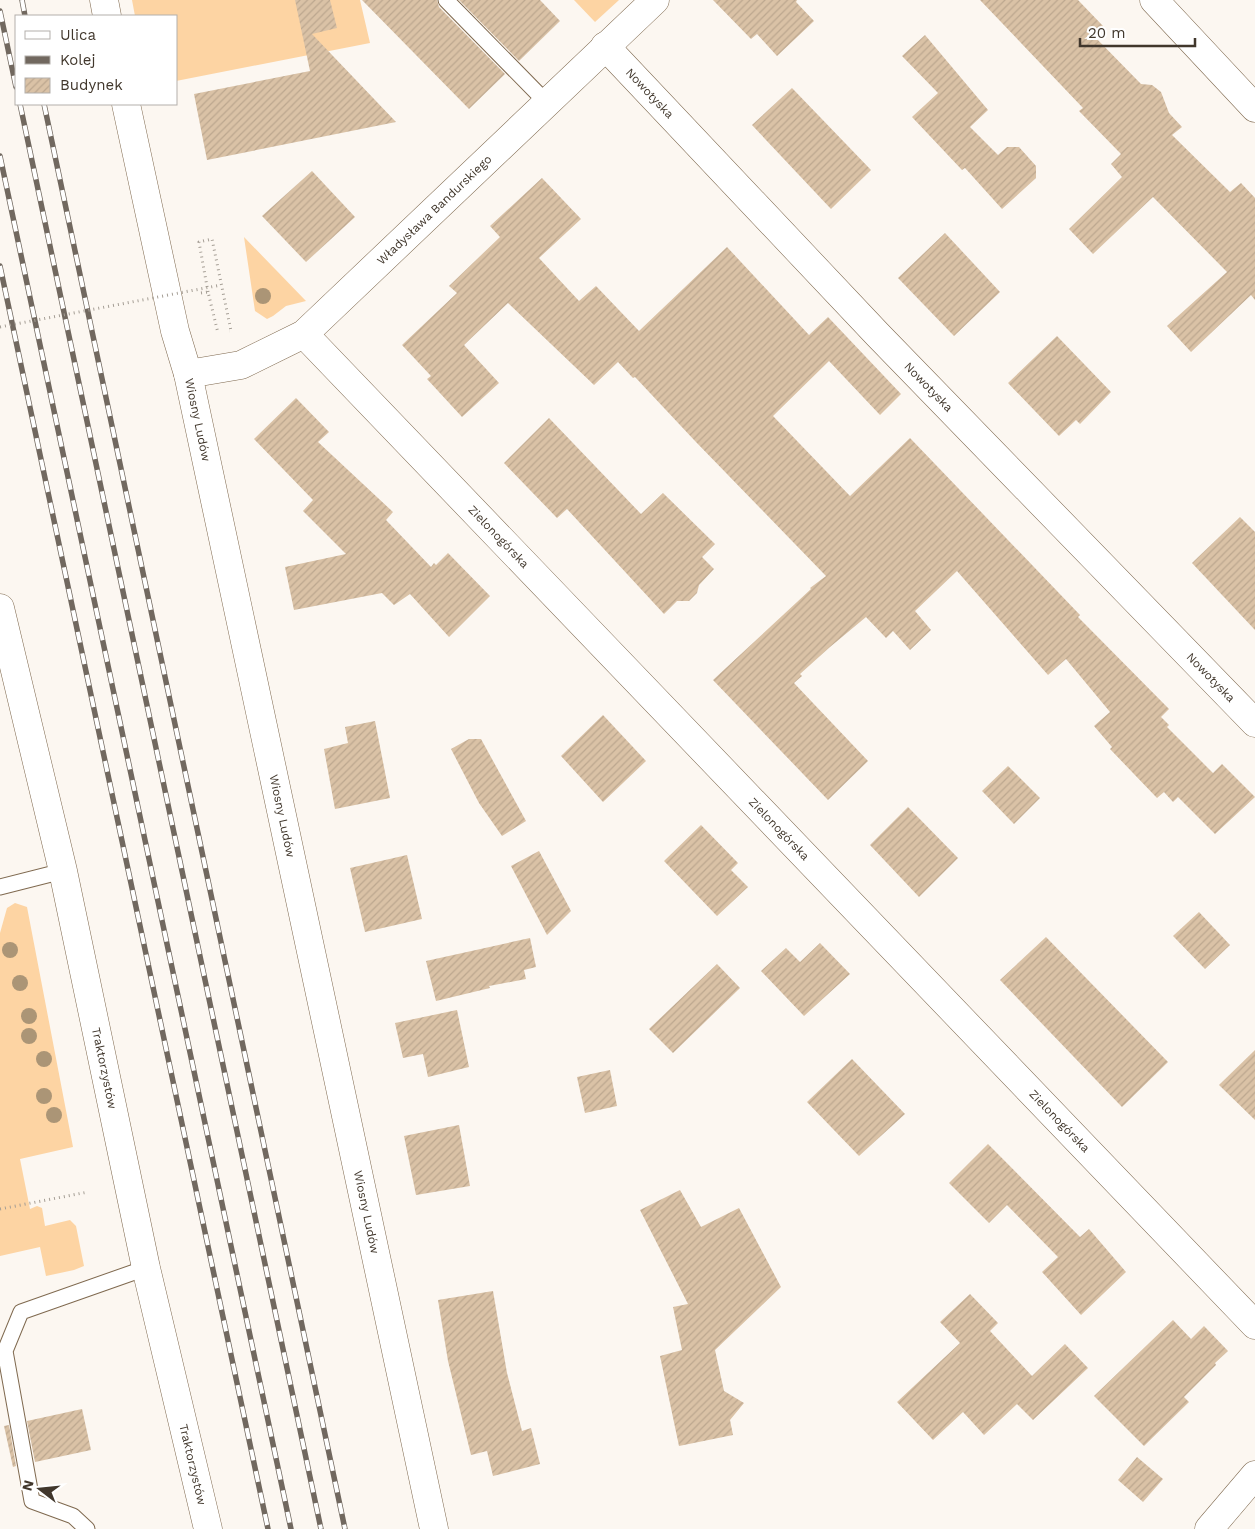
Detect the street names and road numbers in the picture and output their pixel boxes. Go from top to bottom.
street label: Nowotyska [623,65,677,121]
street label: Władysława Bandurskiego [374,152,495,268]
street label: Nowotyska [901,359,956,415]
street label: Wiosny Ludów [182,377,213,463]
street label: Zielonogórska [465,503,532,571]
street label: Nowotyska [1184,650,1238,705]
street label: Wiosny Ludów [266,773,298,859]
street label: Zielonogórska [746,795,812,863]
street label: Traktorzystów [89,1026,120,1110]
street label: Zielonogórska [1026,1087,1093,1155]
street label: Wiosny Ludów [351,1169,382,1255]
street label: Traktorzystów [176,1423,209,1506]

